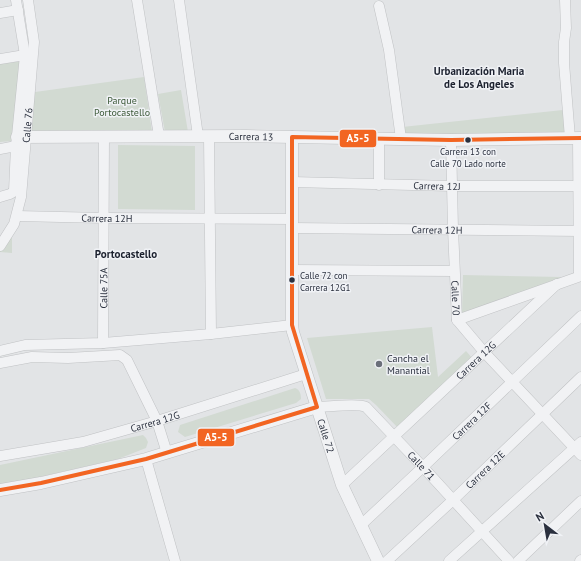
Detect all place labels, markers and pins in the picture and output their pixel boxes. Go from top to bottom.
marker: Carrera 13 con Calle 70 Lado norte [463,135,473,145]
place label: Carrera 13 con Calle 70 Lado norte [430,146,506,169]
place label: Calle 72 con Carrera 12G1 [300,270,350,293]
marker: Calle 72 con Carrera 12G1 [287,275,297,285]
place label: Cancha el Manantial [387,352,430,377]
marker: Cancha el Manantial [374,359,384,369]

